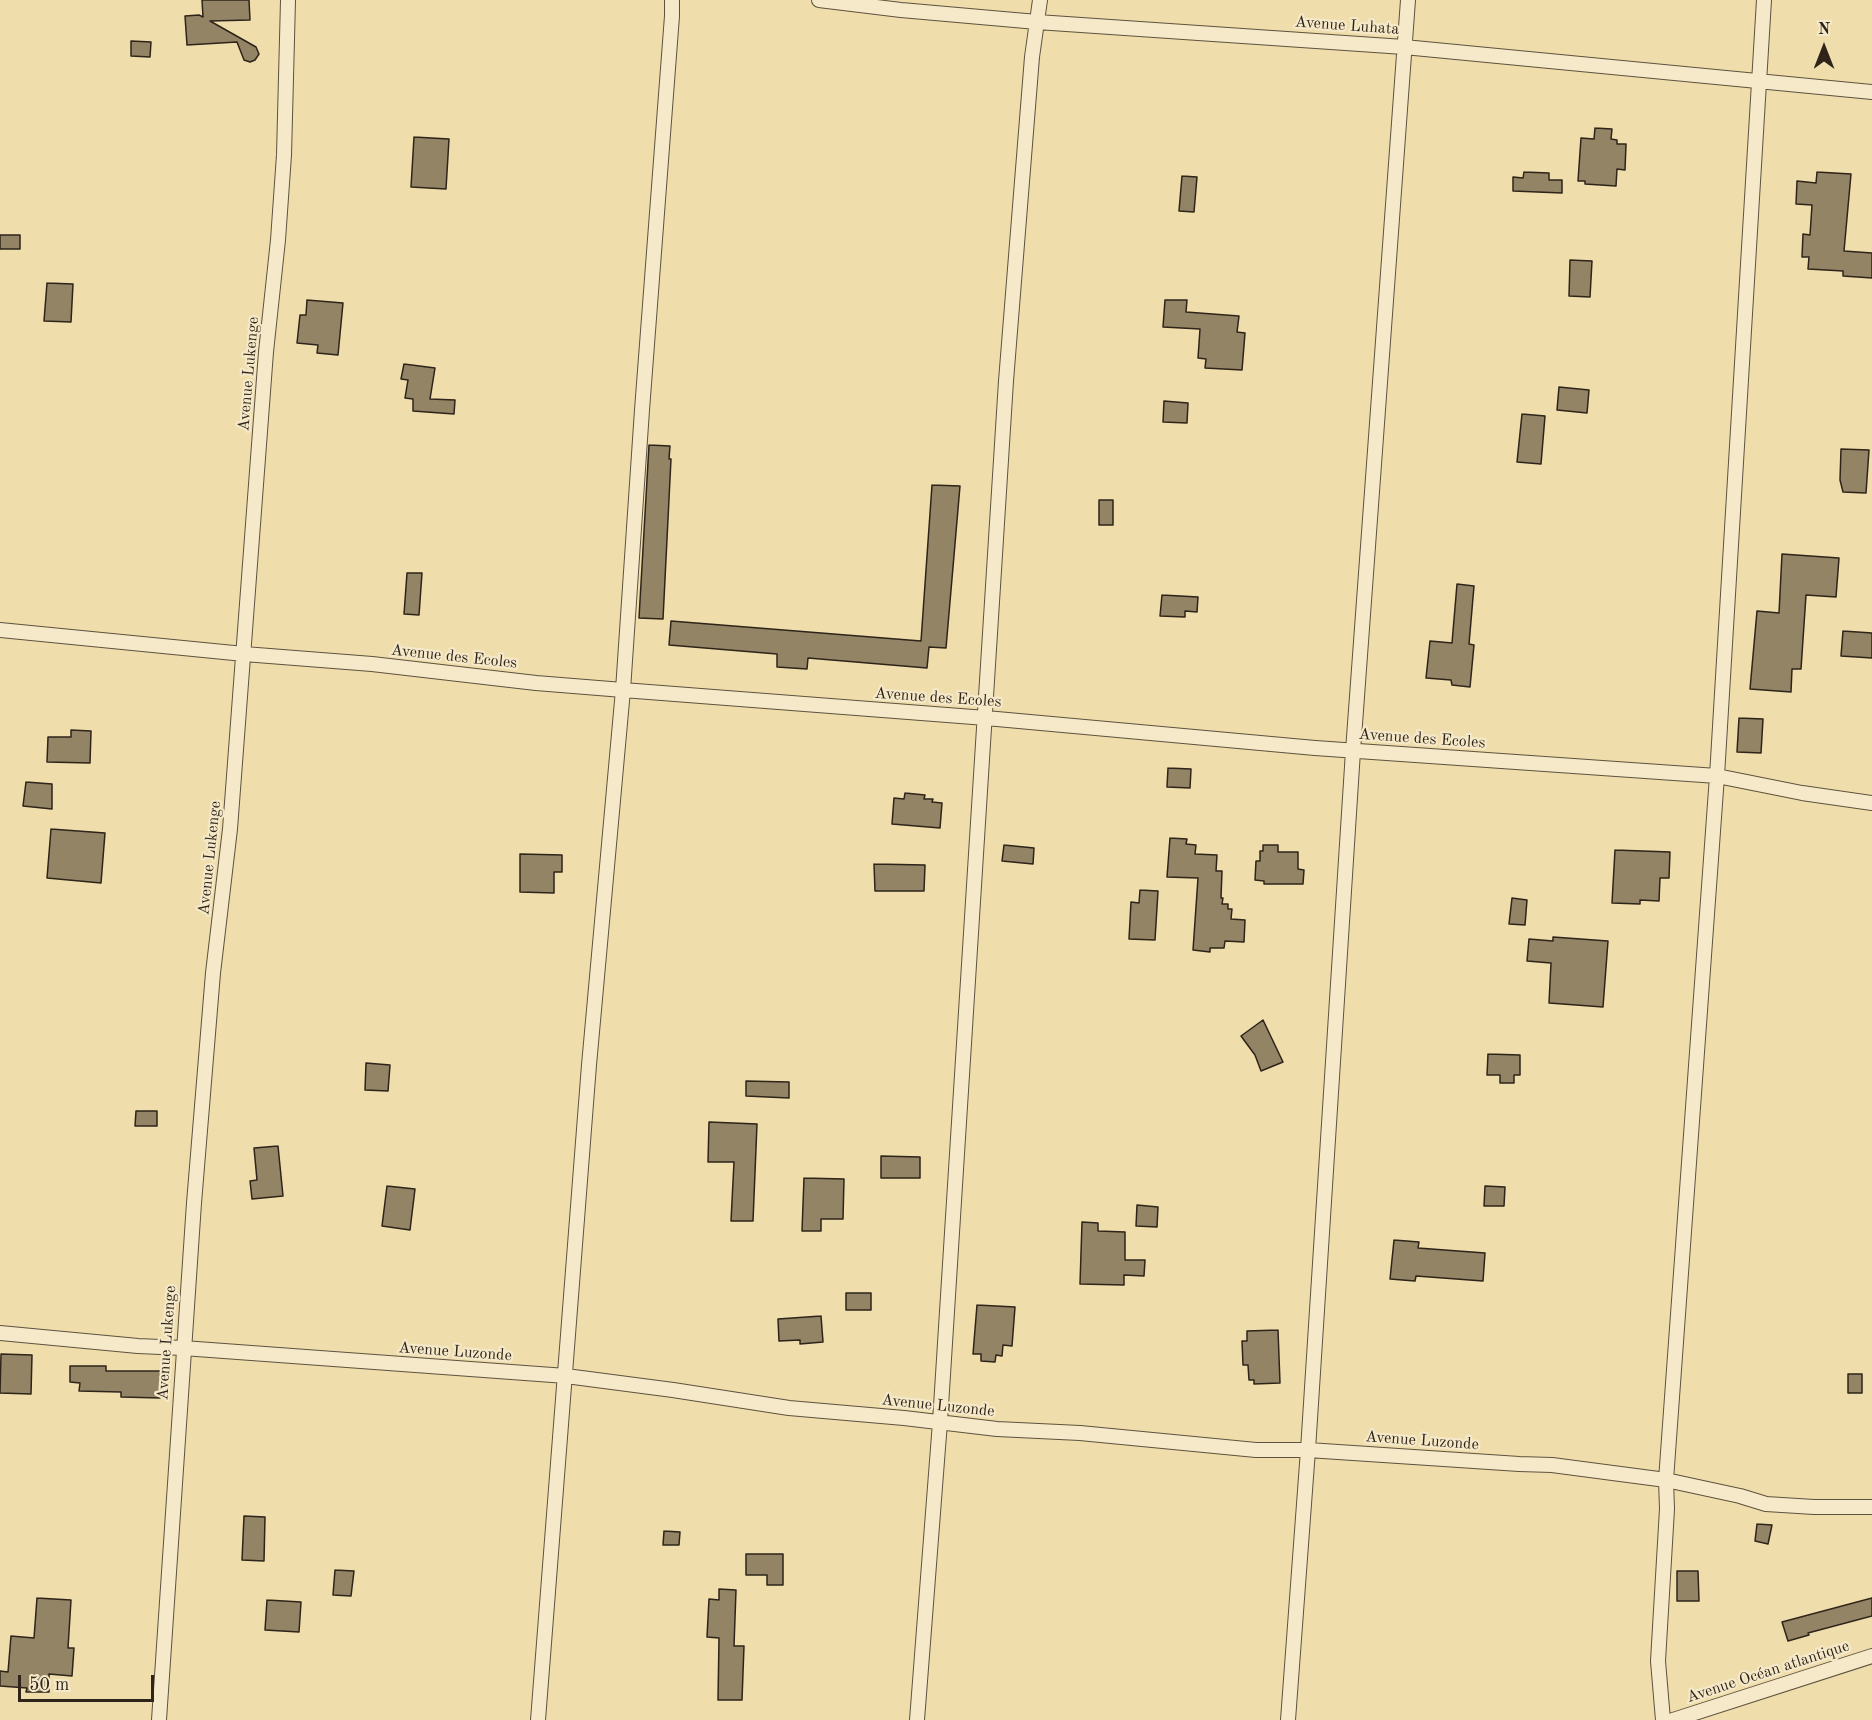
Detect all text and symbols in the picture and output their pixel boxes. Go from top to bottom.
street label: Avenue Luhata [1294,13,1400,39]
north arrow [1794,18,1854,78]
text: N [1818,22,1830,38]
street label: Avenue Lukenge [234,316,264,432]
street label: Avenue des Ecoles [390,641,518,673]
street label: Avenue des Ecoles [874,684,1002,712]
street label: Avenue des Ecoles [1358,725,1486,753]
street label: Avenue Lukenge [194,800,226,916]
street label: Avenue Lukenge [153,1285,181,1401]
street label: Avenue Luzonde [398,1338,512,1366]
street label: Avenue Luzonde [880,1391,996,1421]
street label: Avenue Luzonde [1365,1427,1479,1455]
street label: Avenue Océan atlantique [1684,1637,1852,1707]
scale bar [21,1663,158,1701]
text: 50 m [29,1676,69,1694]

